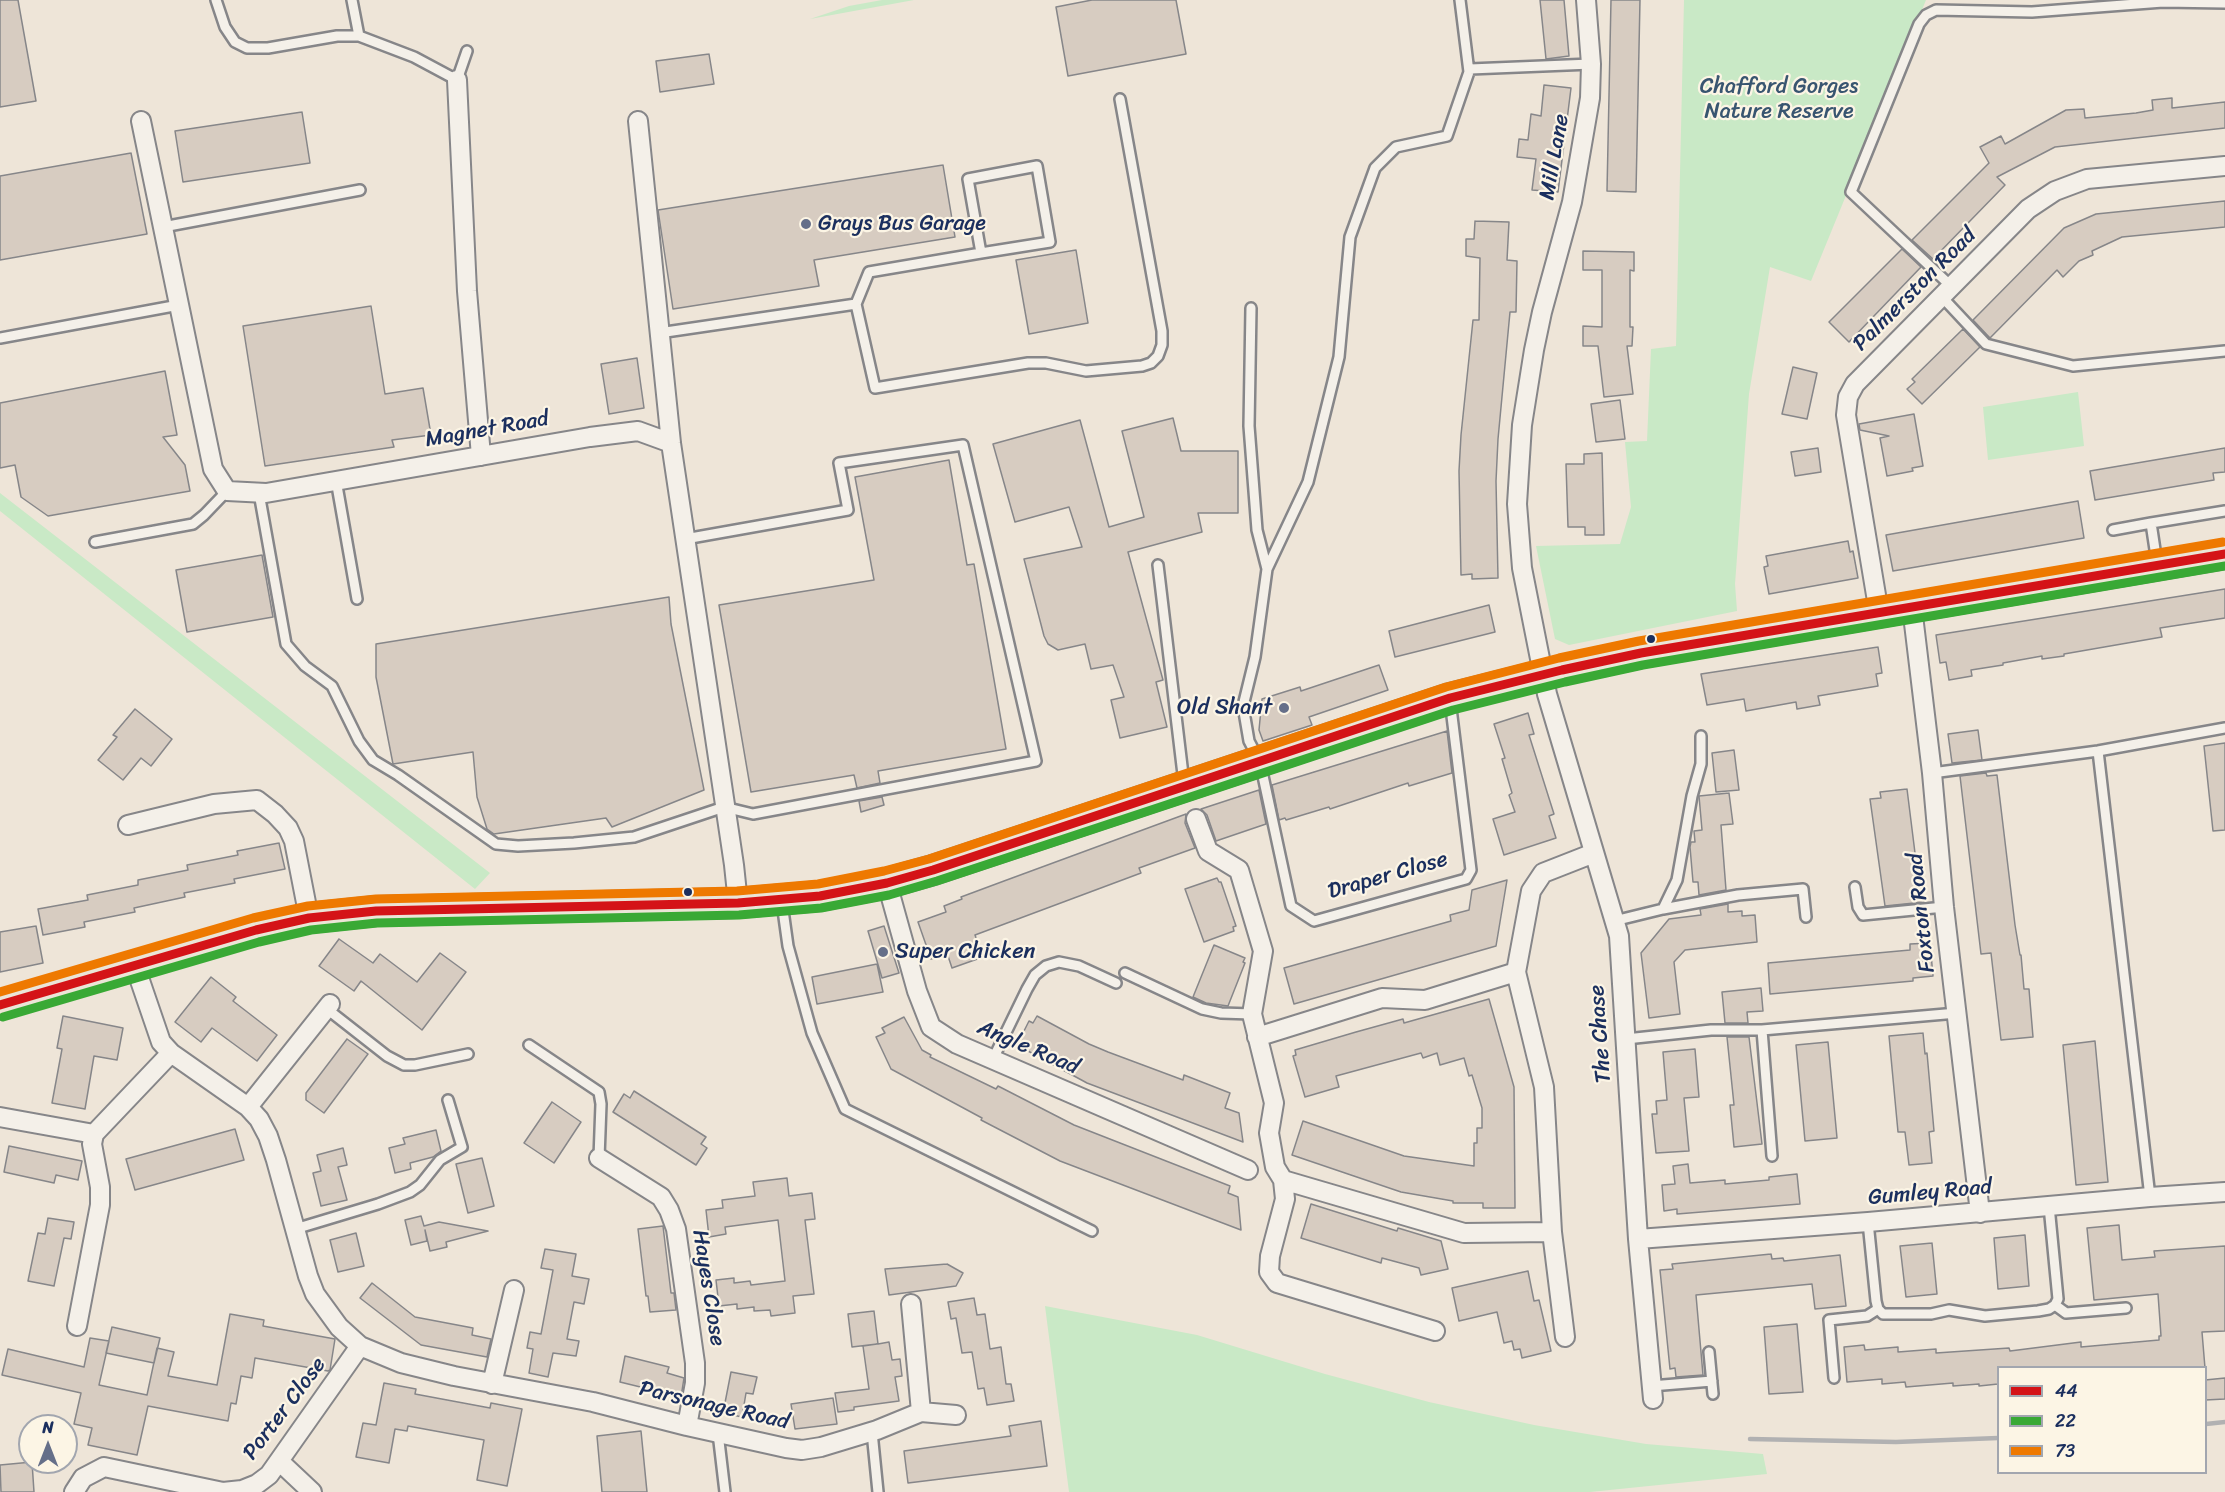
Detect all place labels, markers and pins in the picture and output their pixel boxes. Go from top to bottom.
place label: Grays Bus Garage [818,211,986,237]
marker: Grays Bus Garage [799,217,813,231]
unlabelled marker [1645,633,1657,645]
place label: Old Shant [1177,695,1272,721]
marker: Old Shant [1277,701,1291,715]
unlabelled marker [682,886,694,898]
place label: Super Chicken [895,939,1035,965]
marker: Super Chicken [876,945,890,959]

